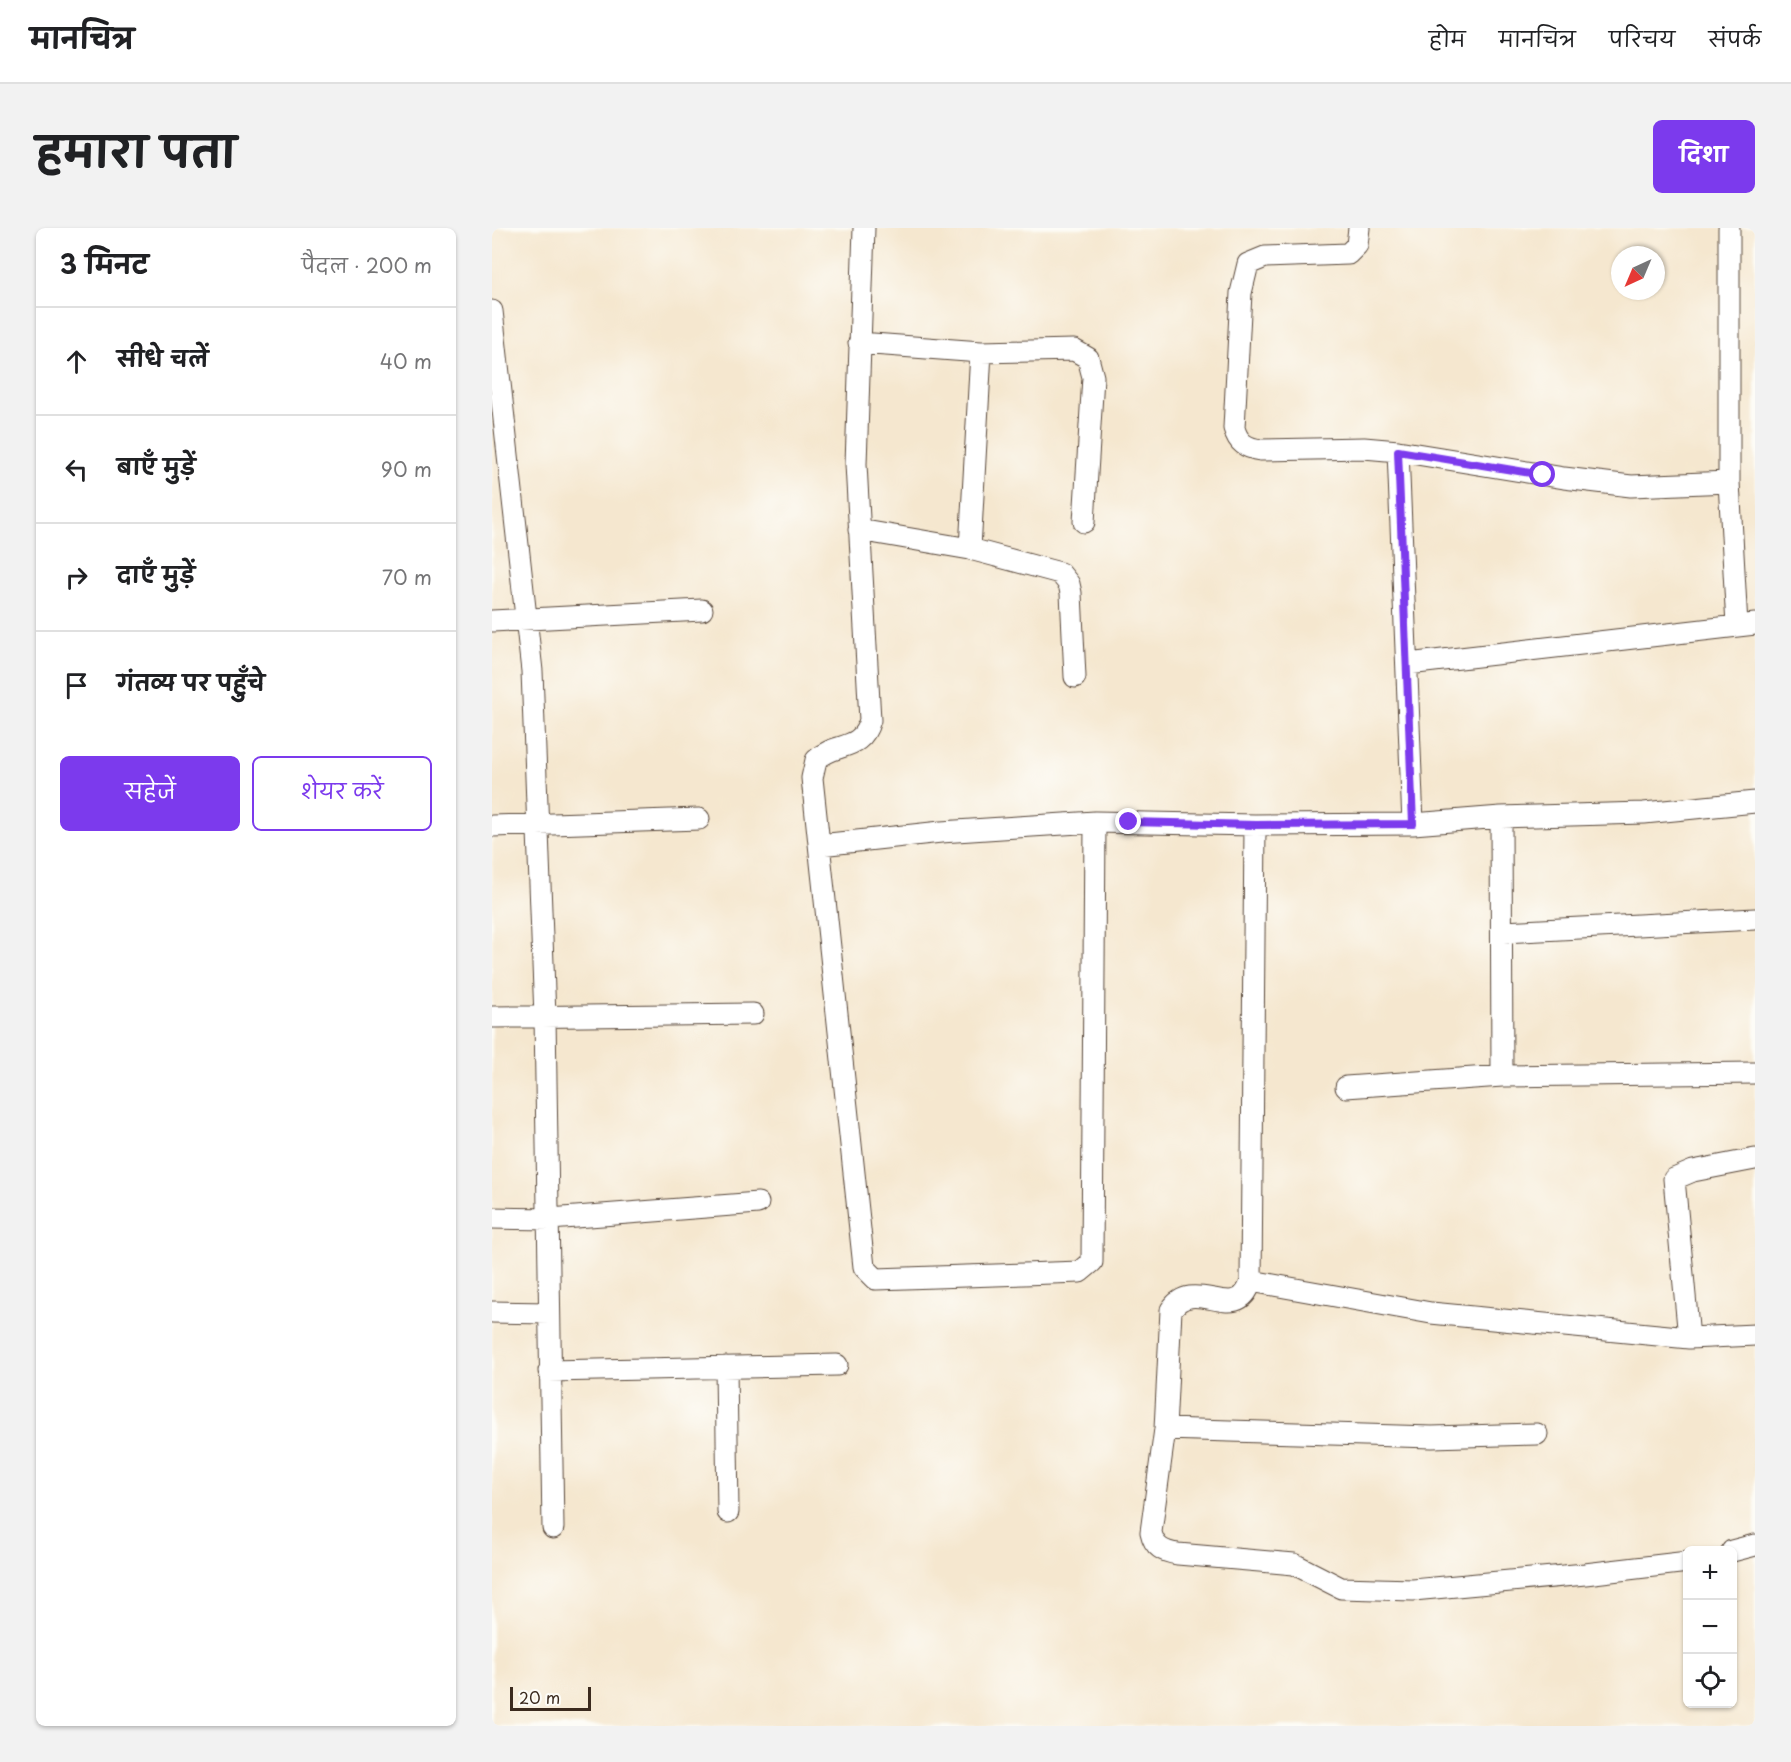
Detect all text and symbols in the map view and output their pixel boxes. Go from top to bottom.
text: मानचित्र [30,16,134,59]
text: होम [1429,22,1466,54]
text: मानचित्र [1499,22,1576,54]
text: परिचय [1609,22,1675,54]
text: संपर्क [1708,22,1761,54]
text: हमारा पता [36,118,236,181]
button: दिशा [1653,120,1755,193]
text: 3 मिनट [60,244,148,283]
north arrow [1611,246,1665,300]
text: पैदल · 200 m [301,250,432,280]
text: सीधे चलें [117,341,209,374]
icon: ahead [60,345,93,378]
text: 40 m [380,346,432,376]
text: बाएँ मुड़ें [117,449,196,482]
icon: left [60,453,93,486]
text: 90 m [381,454,432,484]
route start [1529,461,1555,487]
text: दाएँ मुड़ें [117,557,195,590]
icon: right [60,561,93,594]
text: 70 m [382,562,432,592]
text: गंतव्य पर पहुँचे [117,665,265,698]
icon: arrive [60,669,93,702]
button: सहेजें [60,756,240,831]
button: शेयर करें [252,756,432,831]
route end [1115,808,1141,834]
map controls [1683,1546,1737,1708]
button: + [1683,1546,1737,1600]
button: − [1683,1600,1737,1654]
button: locate [1683,1654,1737,1708]
scale bar [510,1684,591,1712]
text: 20 m [519,1685,560,1709]

